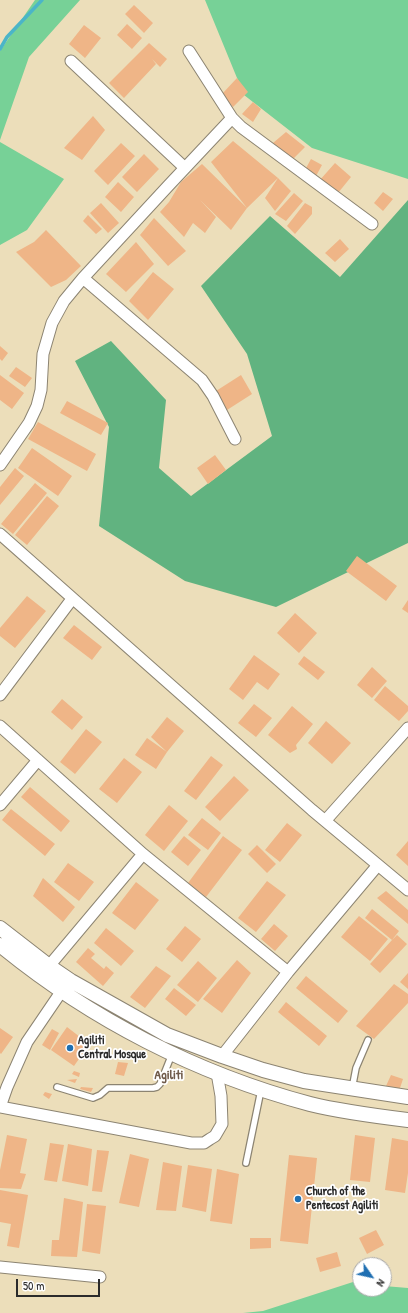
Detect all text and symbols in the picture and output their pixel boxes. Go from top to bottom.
place label: Agiliti Central Mosque [78,1034,146,1062]
marker: Agiliti Central Mosque [65,1043,75,1053]
district label: Agiliti [155,1068,183,1084]
place label: Church of the Pentecost Agiliti [306,1185,378,1213]
marker: Church of the Pentecost Agiliti [293,1194,303,1204]
north arrow [352,1257,392,1297]
scale bar [18,1271,102,1297]
text: 50 m [23,1277,44,1294]
text: N [374,1277,389,1289]

